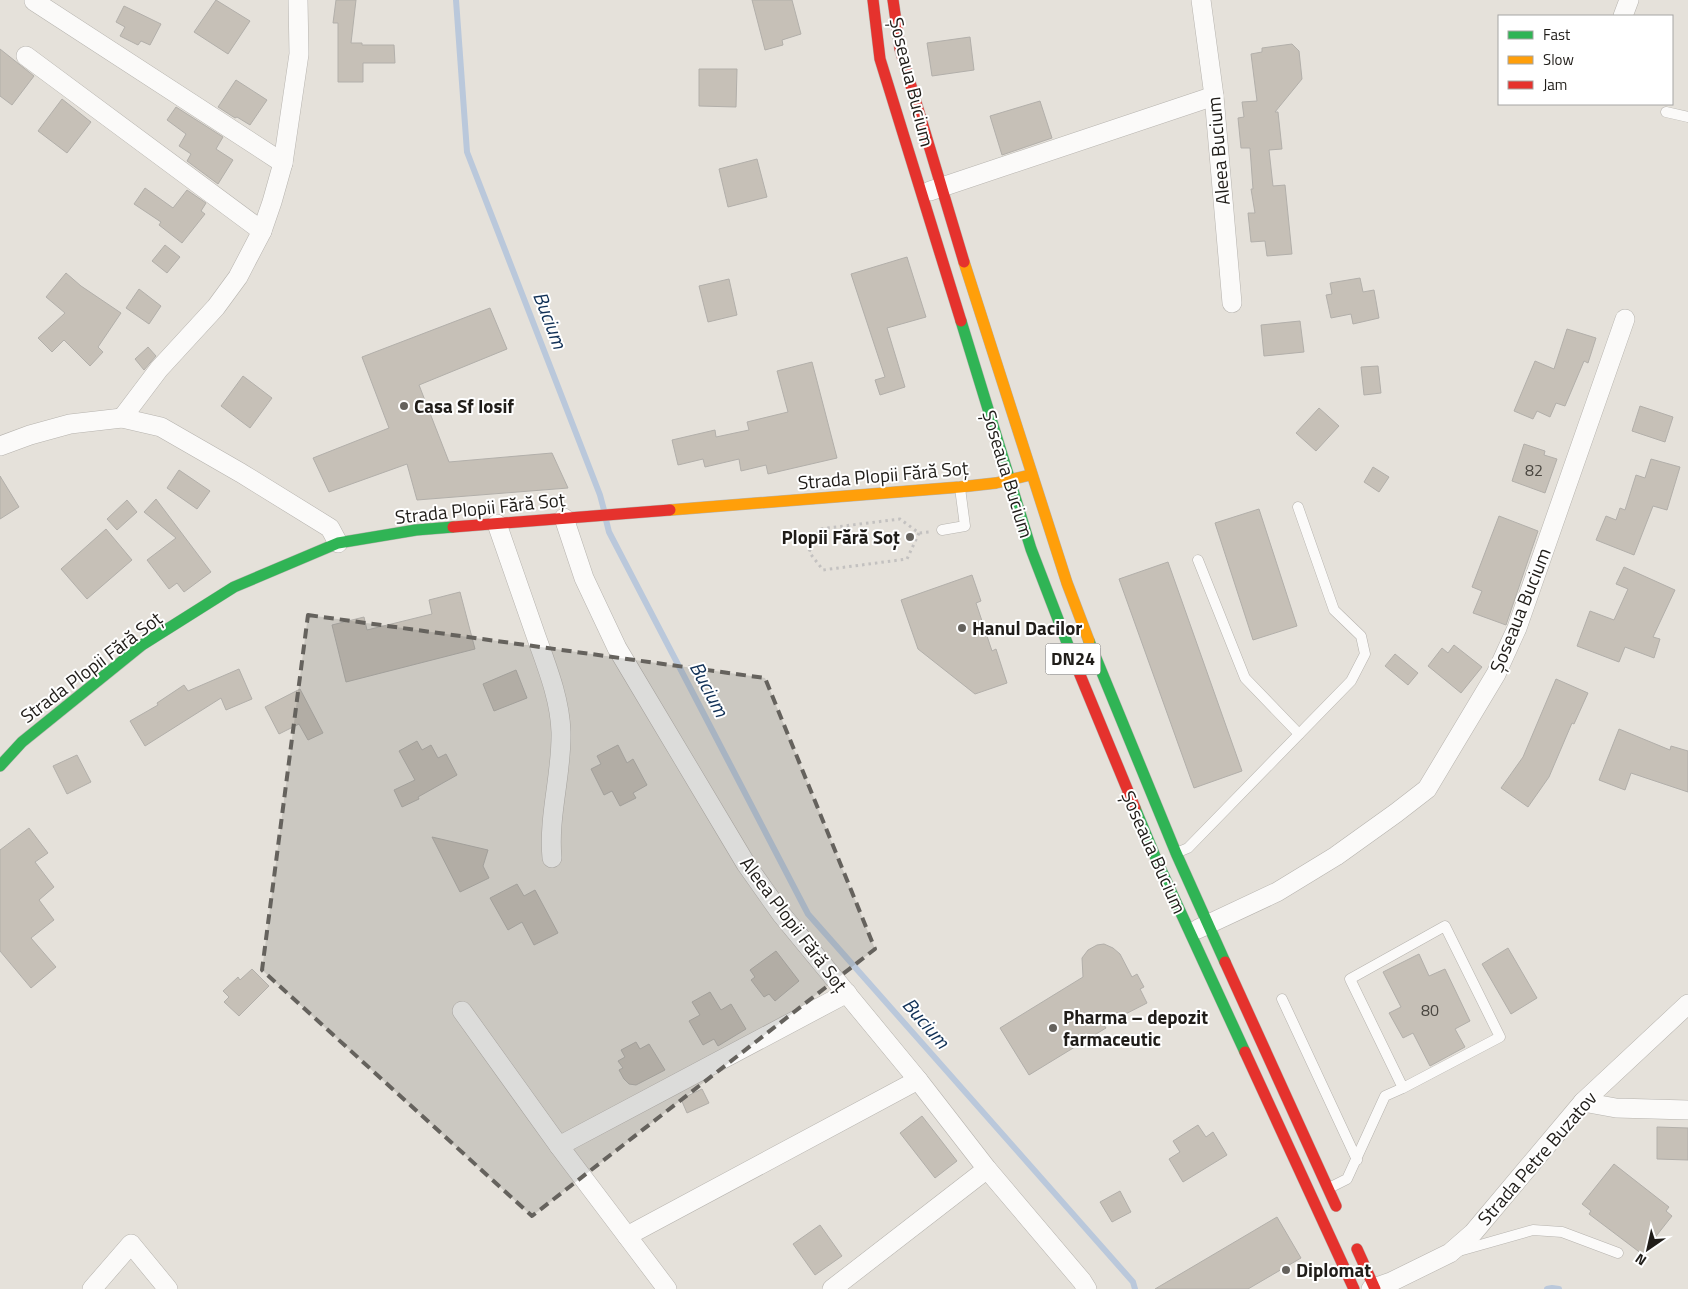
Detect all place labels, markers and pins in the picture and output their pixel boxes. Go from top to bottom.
place label: Casa Sf Iosif [414,391,514,420]
marker: Casa Sf Iosif [398,400,410,412]
place label: Plopii Fără Soț [781,522,900,551]
marker: Plopii Fără Soț [904,531,916,543]
place label: Hanul Dacilor [972,613,1082,642]
marker: Hanul Dacilor [956,622,968,634]
place label: Pharma – depozit farmaceutic [1063,1002,1208,1053]
marker: Pharma – depozit farmaceutic [1047,1022,1059,1034]
place label: Diplomat [1296,1255,1371,1284]
marker: Diplomat [1280,1264,1292,1276]

